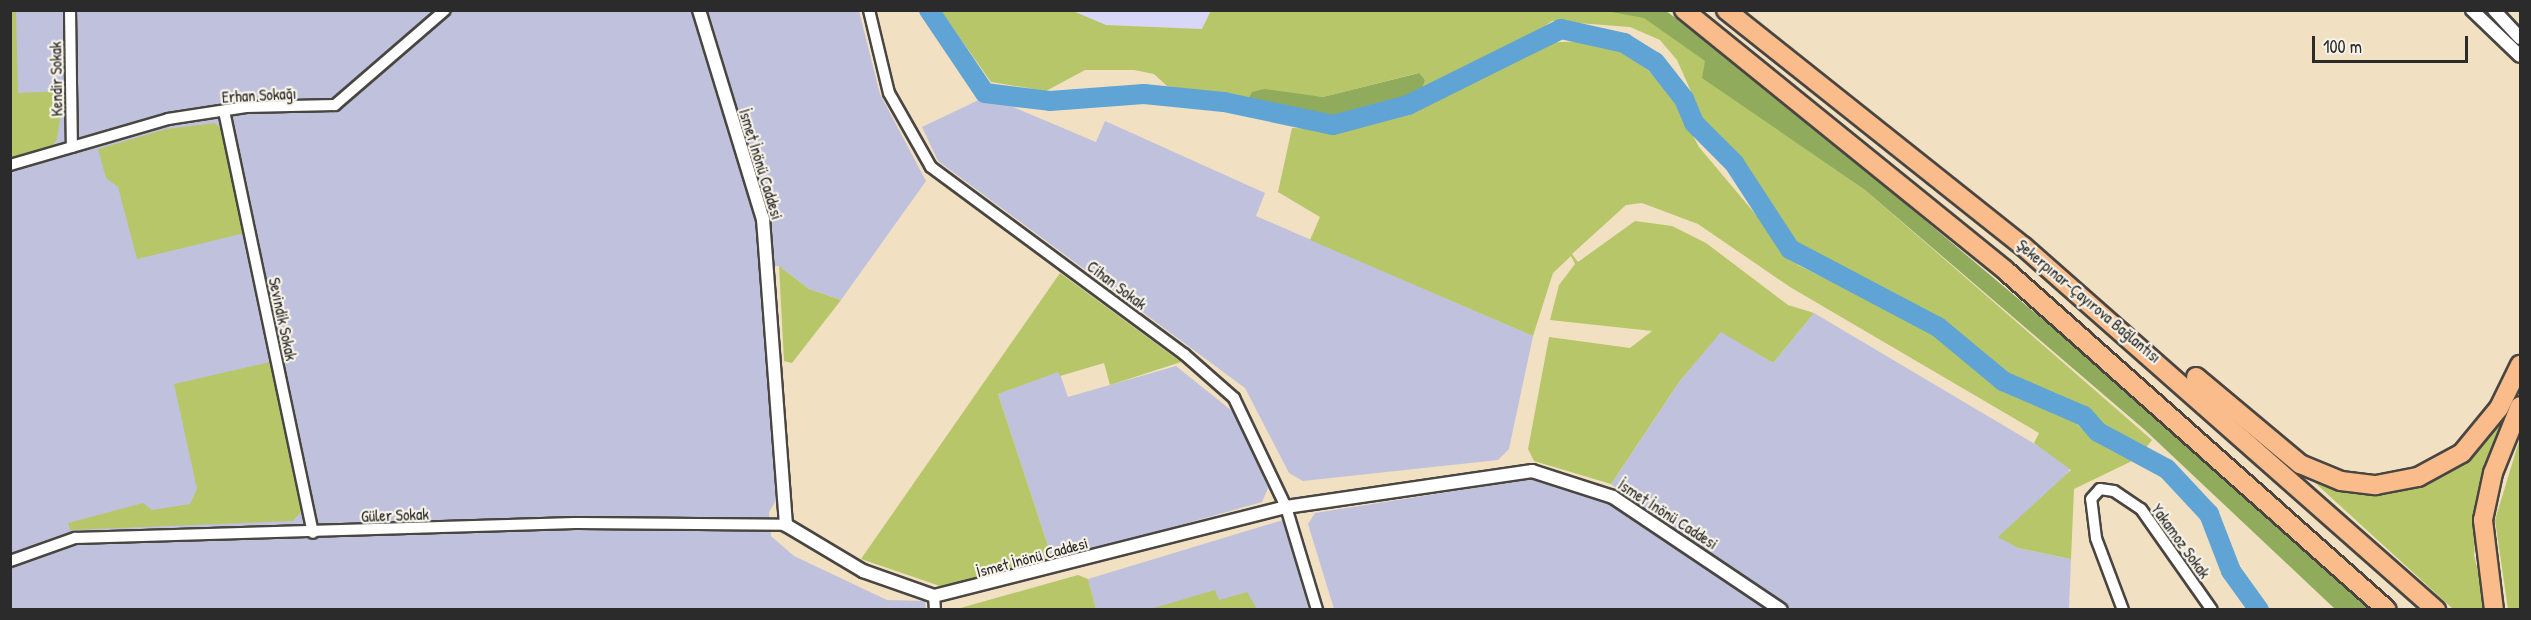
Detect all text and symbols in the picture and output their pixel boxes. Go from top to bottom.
scale bar [2315,24,2471,62]
text: 100 m [2323,34,2362,59]
street label: Kendir Sokak [46,41,66,117]
street label: Erhan Sokağı [221,83,297,107]
street label: İsmet İnönü Caddesi [735,106,787,222]
street label: Şekerpınar-Çayırova Bağlantısı [2013,235,2165,367]
street label: Cihan Sokak [1083,256,1151,314]
street label: Sevindik Sokak [265,276,301,362]
street label: İsmet İnönü Caddesi [1615,475,1721,553]
street label: Yakamoz Sokak [2148,500,2214,582]
street label: Güler Sokak [361,504,429,526]
street label: İsmet İnönü Caddesi [974,533,1090,581]

